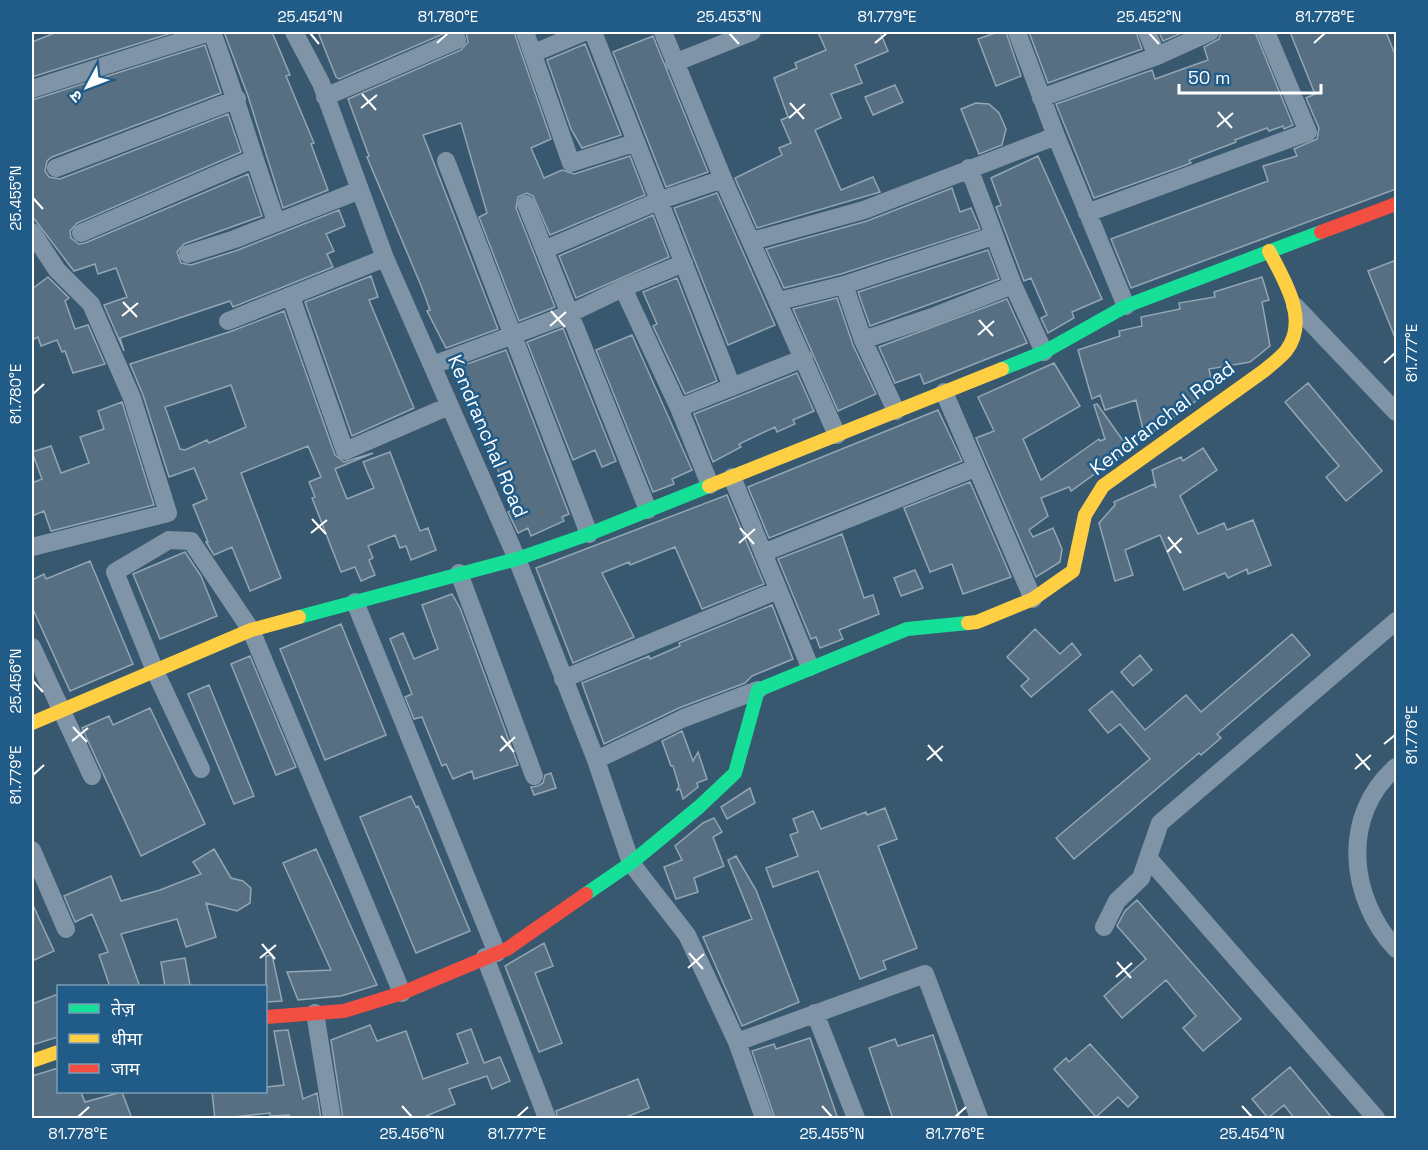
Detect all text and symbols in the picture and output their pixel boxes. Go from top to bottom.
text: 25.454°N [277,7,343,26]
text: 81.780°E [418,7,478,26]
text: 25.453°N [697,7,761,26]
text: 81.779°E [857,7,917,26]
text: 25.452°N [1117,7,1181,26]
text: 81.778°E [1295,7,1355,26]
north arrow [57,57,117,117]
scale bar [1179,57,1322,95]
text: 50 m [1188,66,1230,89]
text: उ [65,86,87,107]
text: 25.455°N [6,166,25,230]
text: 81.777°E [1402,324,1421,382]
street label: Kendranchal Road [442,351,534,521]
street label: Kendranchal Road [1084,355,1240,481]
text: 81.780°E [6,364,25,424]
text: 25.456°N [6,648,25,714]
text: 81.776°E [1402,705,1421,765]
text: 81.779°E [6,745,25,805]
legend [57,985,267,1093]
text: तेज़ [111,997,135,1020]
text: धीमा [111,1027,142,1050]
text: जाम [111,1057,141,1080]
text: 81.778°E [48,1124,108,1143]
text: 25.456°N [379,1124,445,1143]
text: 81.777°E [488,1124,546,1143]
text: 25.455°N [800,1124,864,1143]
text: 81.776°E [925,1124,985,1143]
text: 25.454°N [1219,1124,1285,1143]

